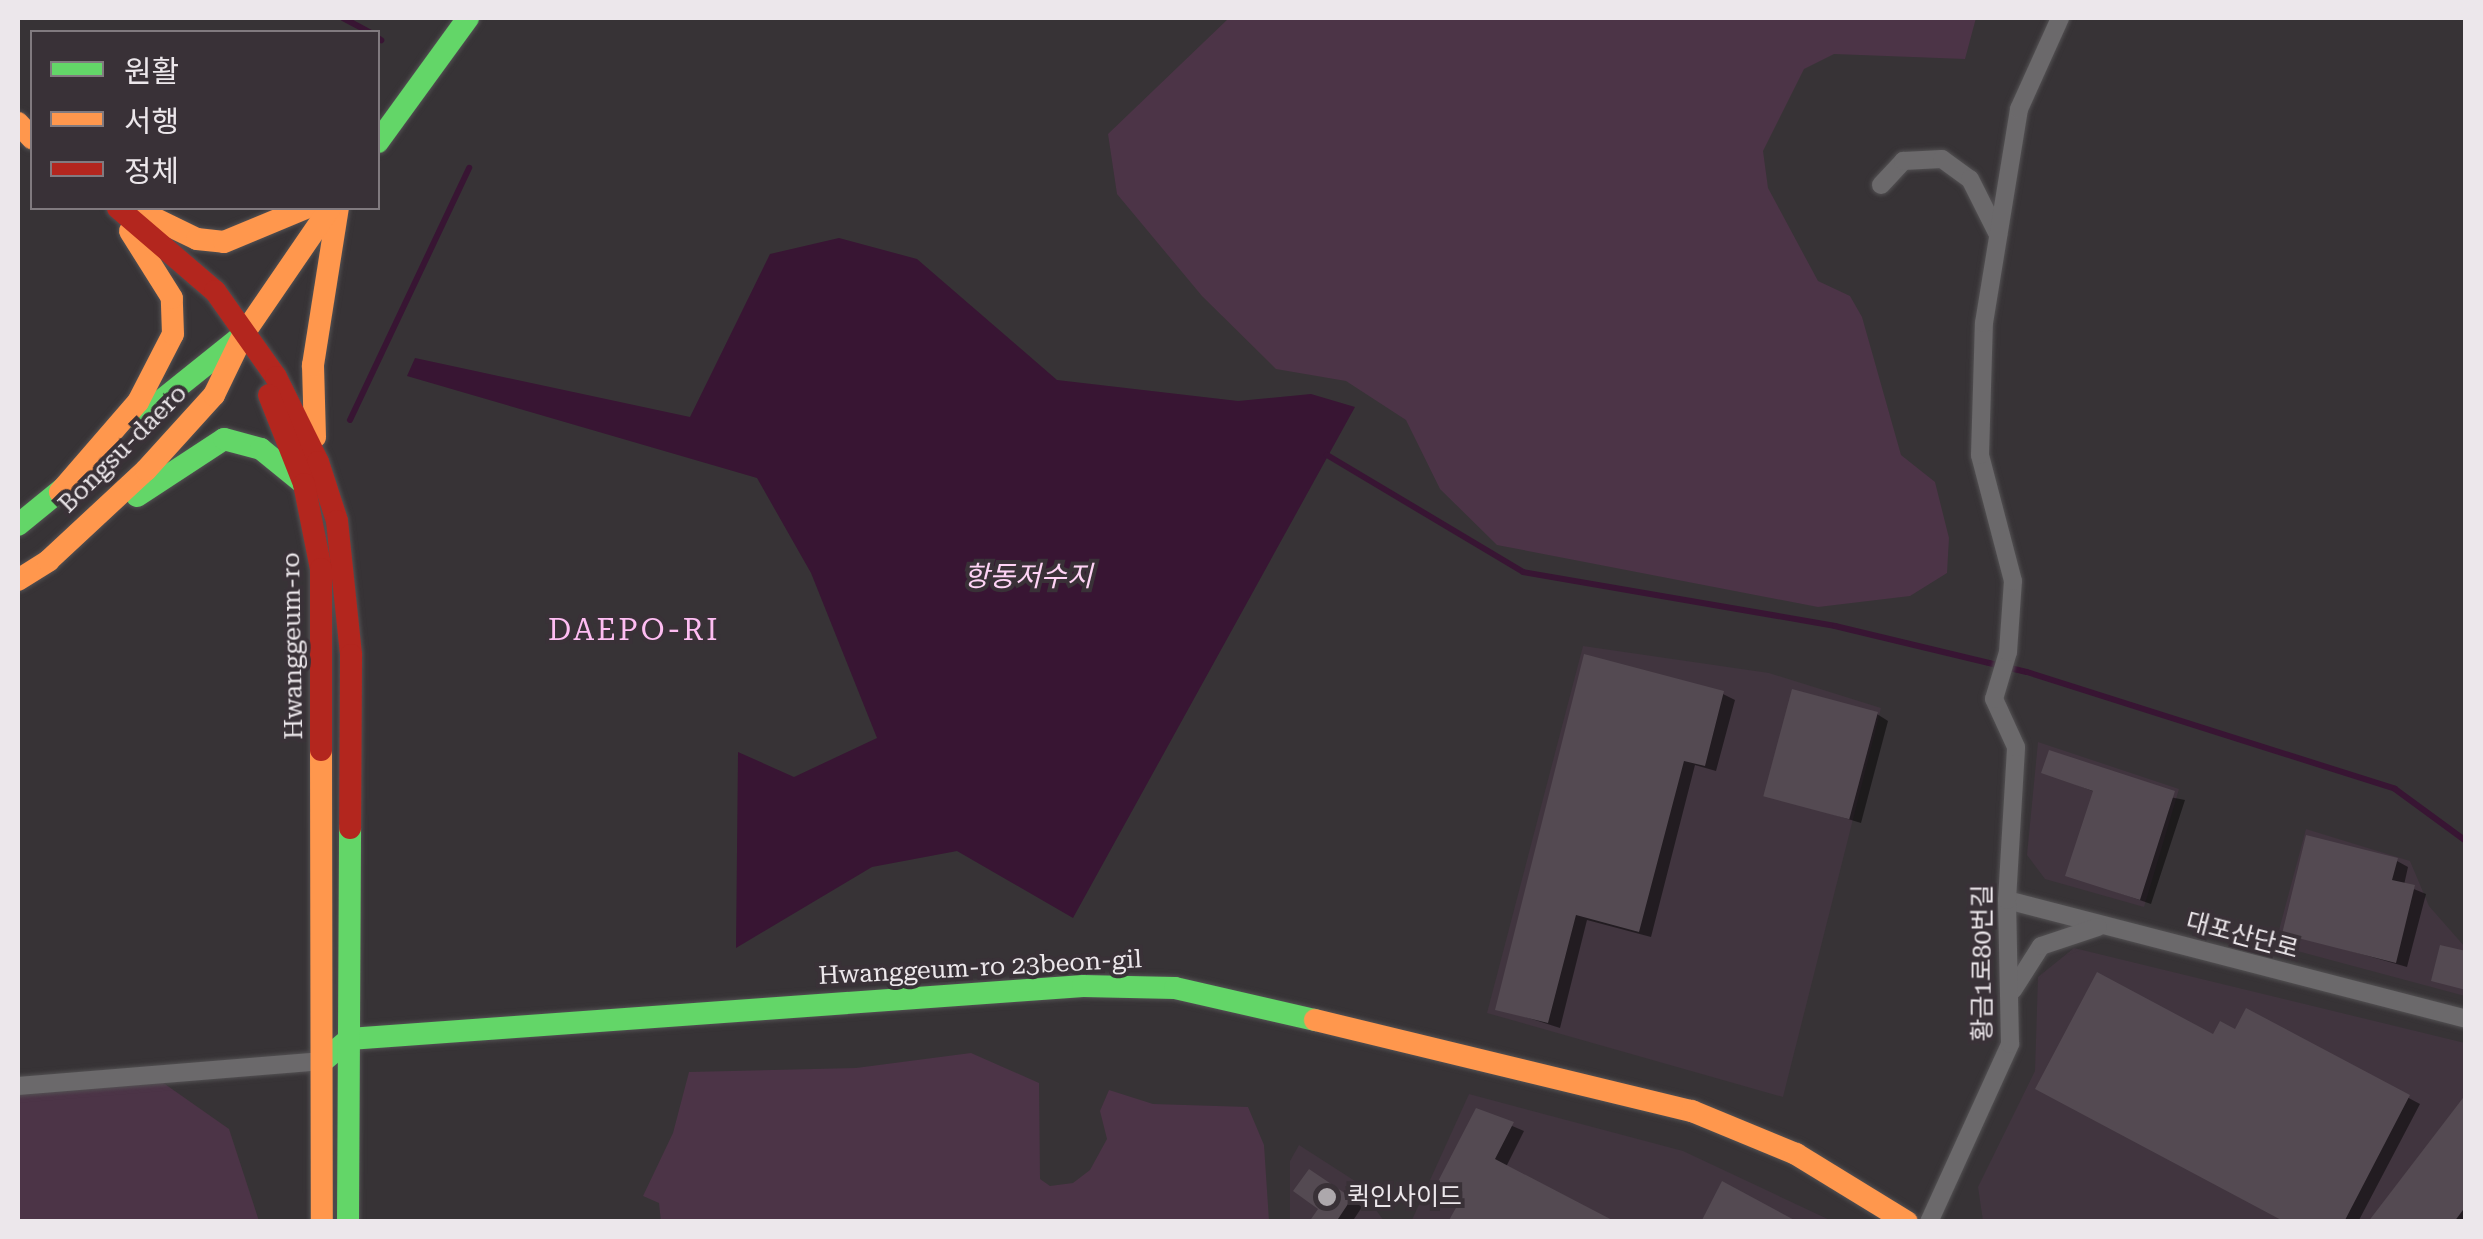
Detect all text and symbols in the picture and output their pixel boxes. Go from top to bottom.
legend [30,30,380,210]
text: 원활 [124,54,179,89]
text: 서행 [124,104,179,139]
text: 정체 [124,154,179,189]
street label: Bongsu-daero [53,379,193,519]
street label: Hwanggeum-ro [276,552,310,740]
water label: 항동저수지 [964,560,1092,594]
district label: DAEPO-RI [548,612,720,648]
street label: 황금1로80번길 [1968,885,1998,1041]
street label: 대포산단로 [2183,907,2301,965]
street label: Hwanggeum-ro 23beon-gil [817,945,1143,991]
place label: 퀵인사이드 [1347,1182,1462,1212]
marker: 퀵인사이드 [1316,1186,1338,1208]

